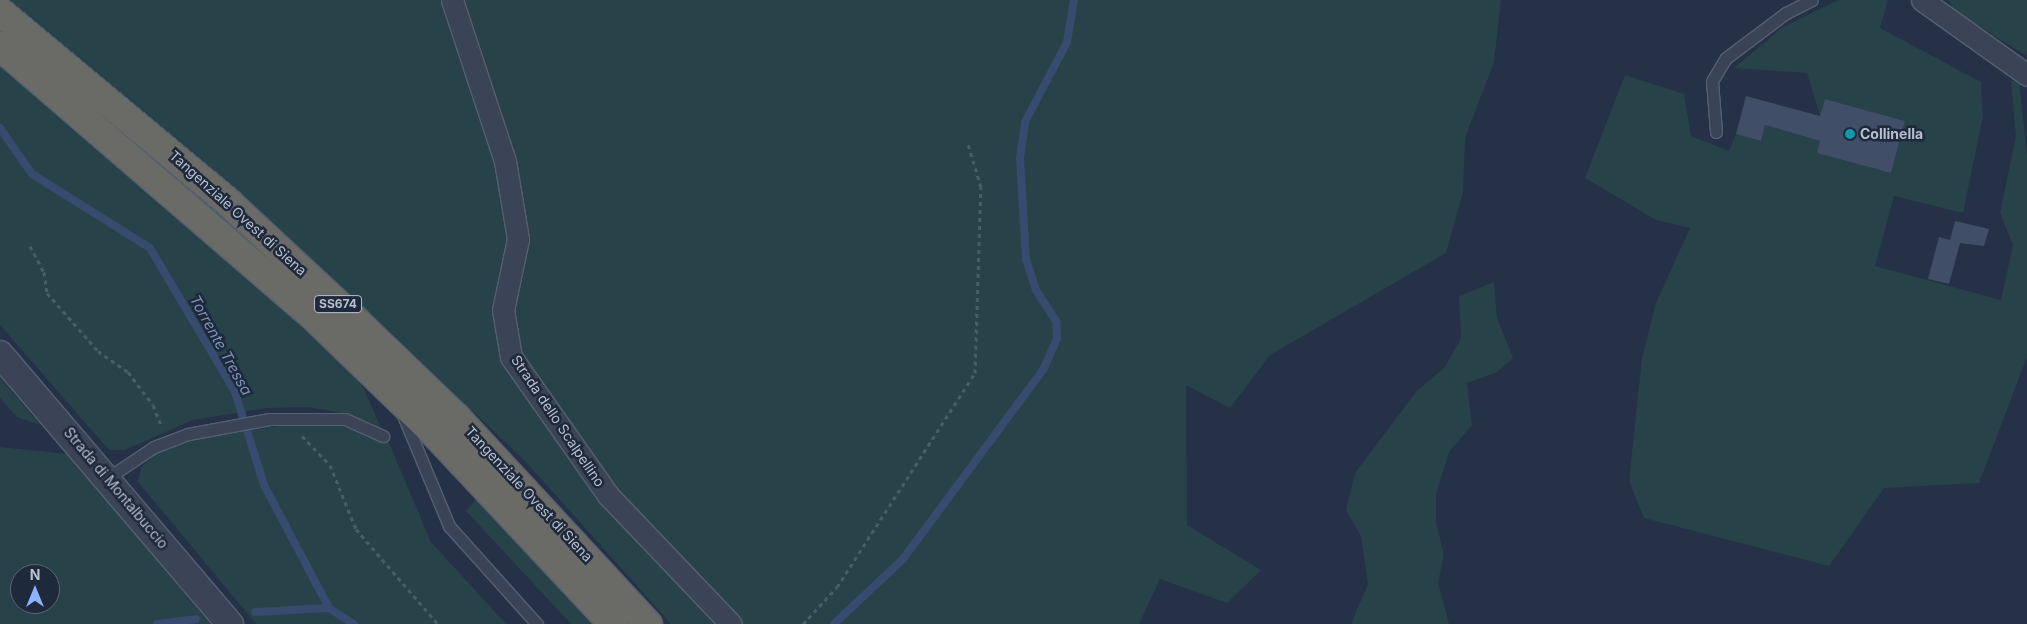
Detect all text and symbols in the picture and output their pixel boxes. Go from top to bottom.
place label: Collinella [1860,126,1923,142]
marker: Collinella [1844,128,1856,140]
street label: Tangenziale Ovest di Siena [166,147,310,279]
water label: Torrente Tressa [186,292,256,398]
road number: SS674 [313,294,363,314]
street label: Strada dello Scalpellino [508,352,608,490]
street label: Tangenziale Ovest di Siena [462,423,596,565]
street label: Strada di Montalbuccio [60,424,172,552]
north arrow [10,564,60,614]
text: N [30,566,40,583]

